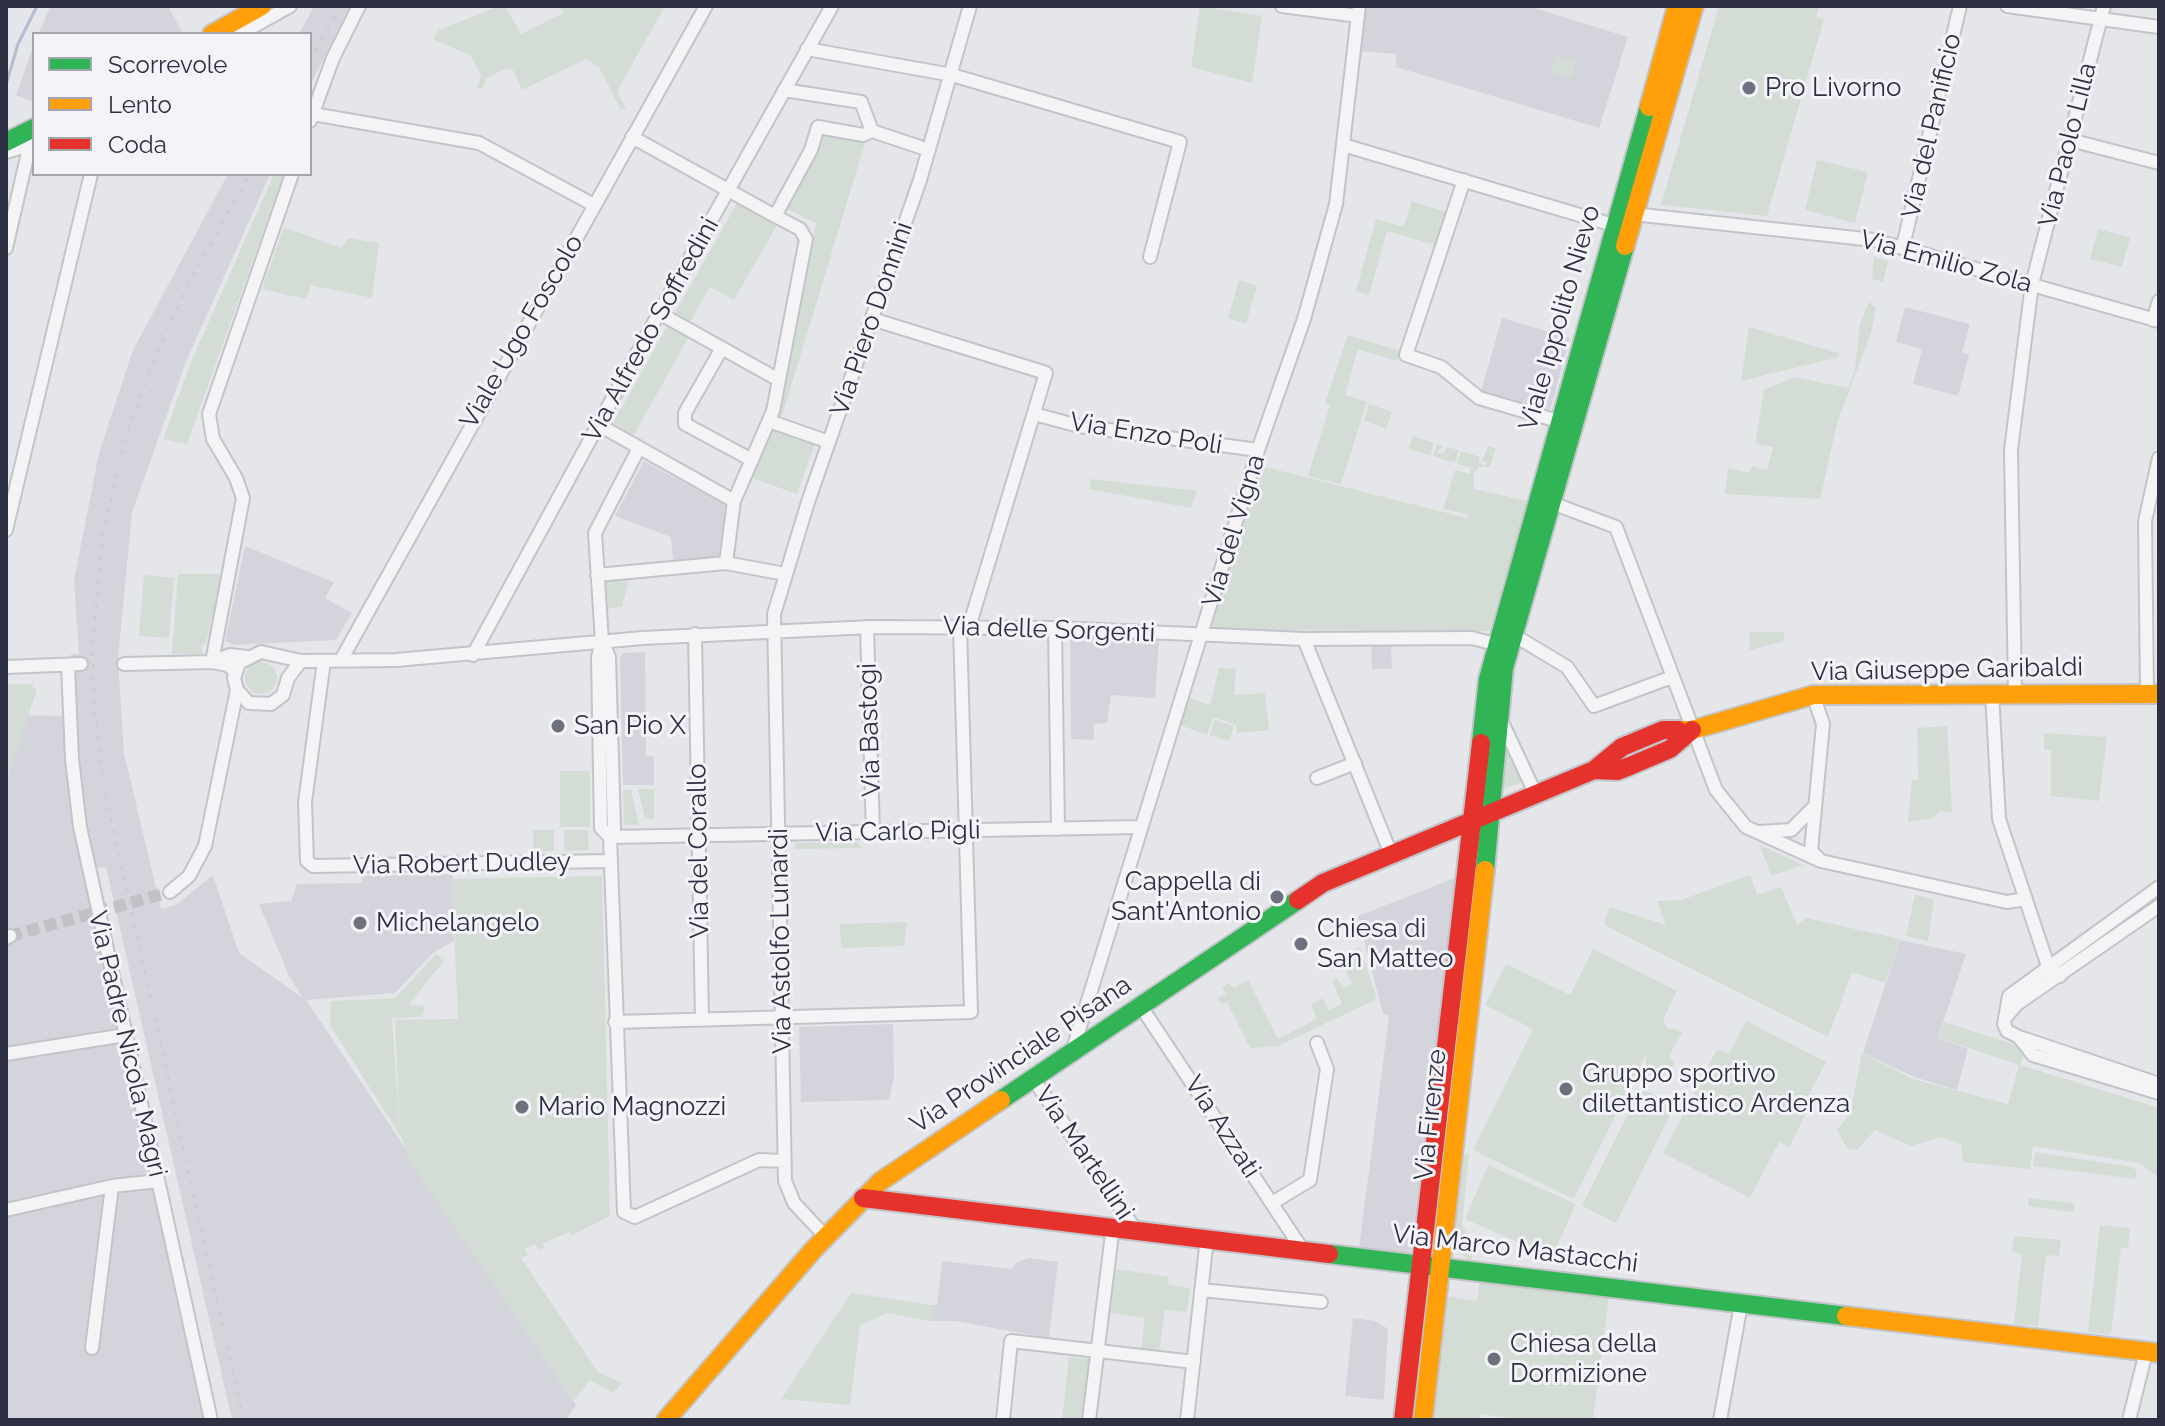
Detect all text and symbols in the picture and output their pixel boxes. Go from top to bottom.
street label: Via del Panificio [1896,31,1968,221]
legend [32,32,312,176]
text: Scorrevole [108,50,227,79]
street label: Via Paolo Lilla [2033,60,2103,230]
place label: Pro Livorno [1765,72,1901,104]
marker: Pro Livorno [1740,79,1758,97]
text: Lento [108,90,172,119]
text: Coda [108,130,167,159]
street label: Viale Ippolito Nievo [1513,202,1607,434]
street label: Via Alfredo Soffredini [576,212,726,448]
street label: Via Piero Donnini [824,218,920,420]
street label: Via Emilio Zola [1857,224,2035,300]
street label: Viale Ugo Foscolo [454,230,590,434]
street label: Via Enzo Poli [1068,407,1224,461]
street label: Via del Vigna [1196,451,1272,611]
street label: Via delle Sorgenti [942,611,1156,649]
street label: Via Giuseppe Garibaldi [1811,652,2083,688]
street label: Via Bastogi [852,663,888,797]
place label: San Pio X [574,710,686,742]
marker: San Pio X [549,717,567,735]
street label: Via del Corallo [682,763,716,939]
street label: Via Carlo Pigli [815,815,981,849]
street label: Via Astolfo Lunardi [763,828,799,1054]
street label: Via Robert Dudley [353,846,571,882]
place label: Cappella di Sant'Antonio [1111,866,1261,928]
marker: Cappella di Sant'Antonio [1268,888,1286,906]
place label: Michelangelo [376,907,539,939]
street label: Via Padre Nicola Magri [81,908,173,1180]
place label: Chiesa di San Matteo [1317,913,1453,974]
marker: Michelangelo [351,914,369,932]
marker: Chiesa di San Matteo [1292,935,1310,953]
street label: Via Provinciale Pisana [905,969,1137,1141]
street label: Via Firenze [1409,1048,1453,1182]
place label: Gruppo sportivo dilettantistico Ardenza [1582,1058,1850,1120]
street label: Via Azzati [1177,1070,1267,1184]
street label: Via Martellini [1028,1080,1140,1226]
marker: Gruppo sportivo dilettantistico Ardenza [1557,1080,1575,1098]
place label: Mario Magnozzi [538,1091,726,1123]
marker: Mario Magnozzi [513,1098,531,1116]
street label: Via Marco Mastacchi [1390,1218,1640,1280]
place label: Chiesa della Dormizione [1510,1328,1657,1390]
marker: Chiesa della Dormizione [1485,1350,1503,1368]

